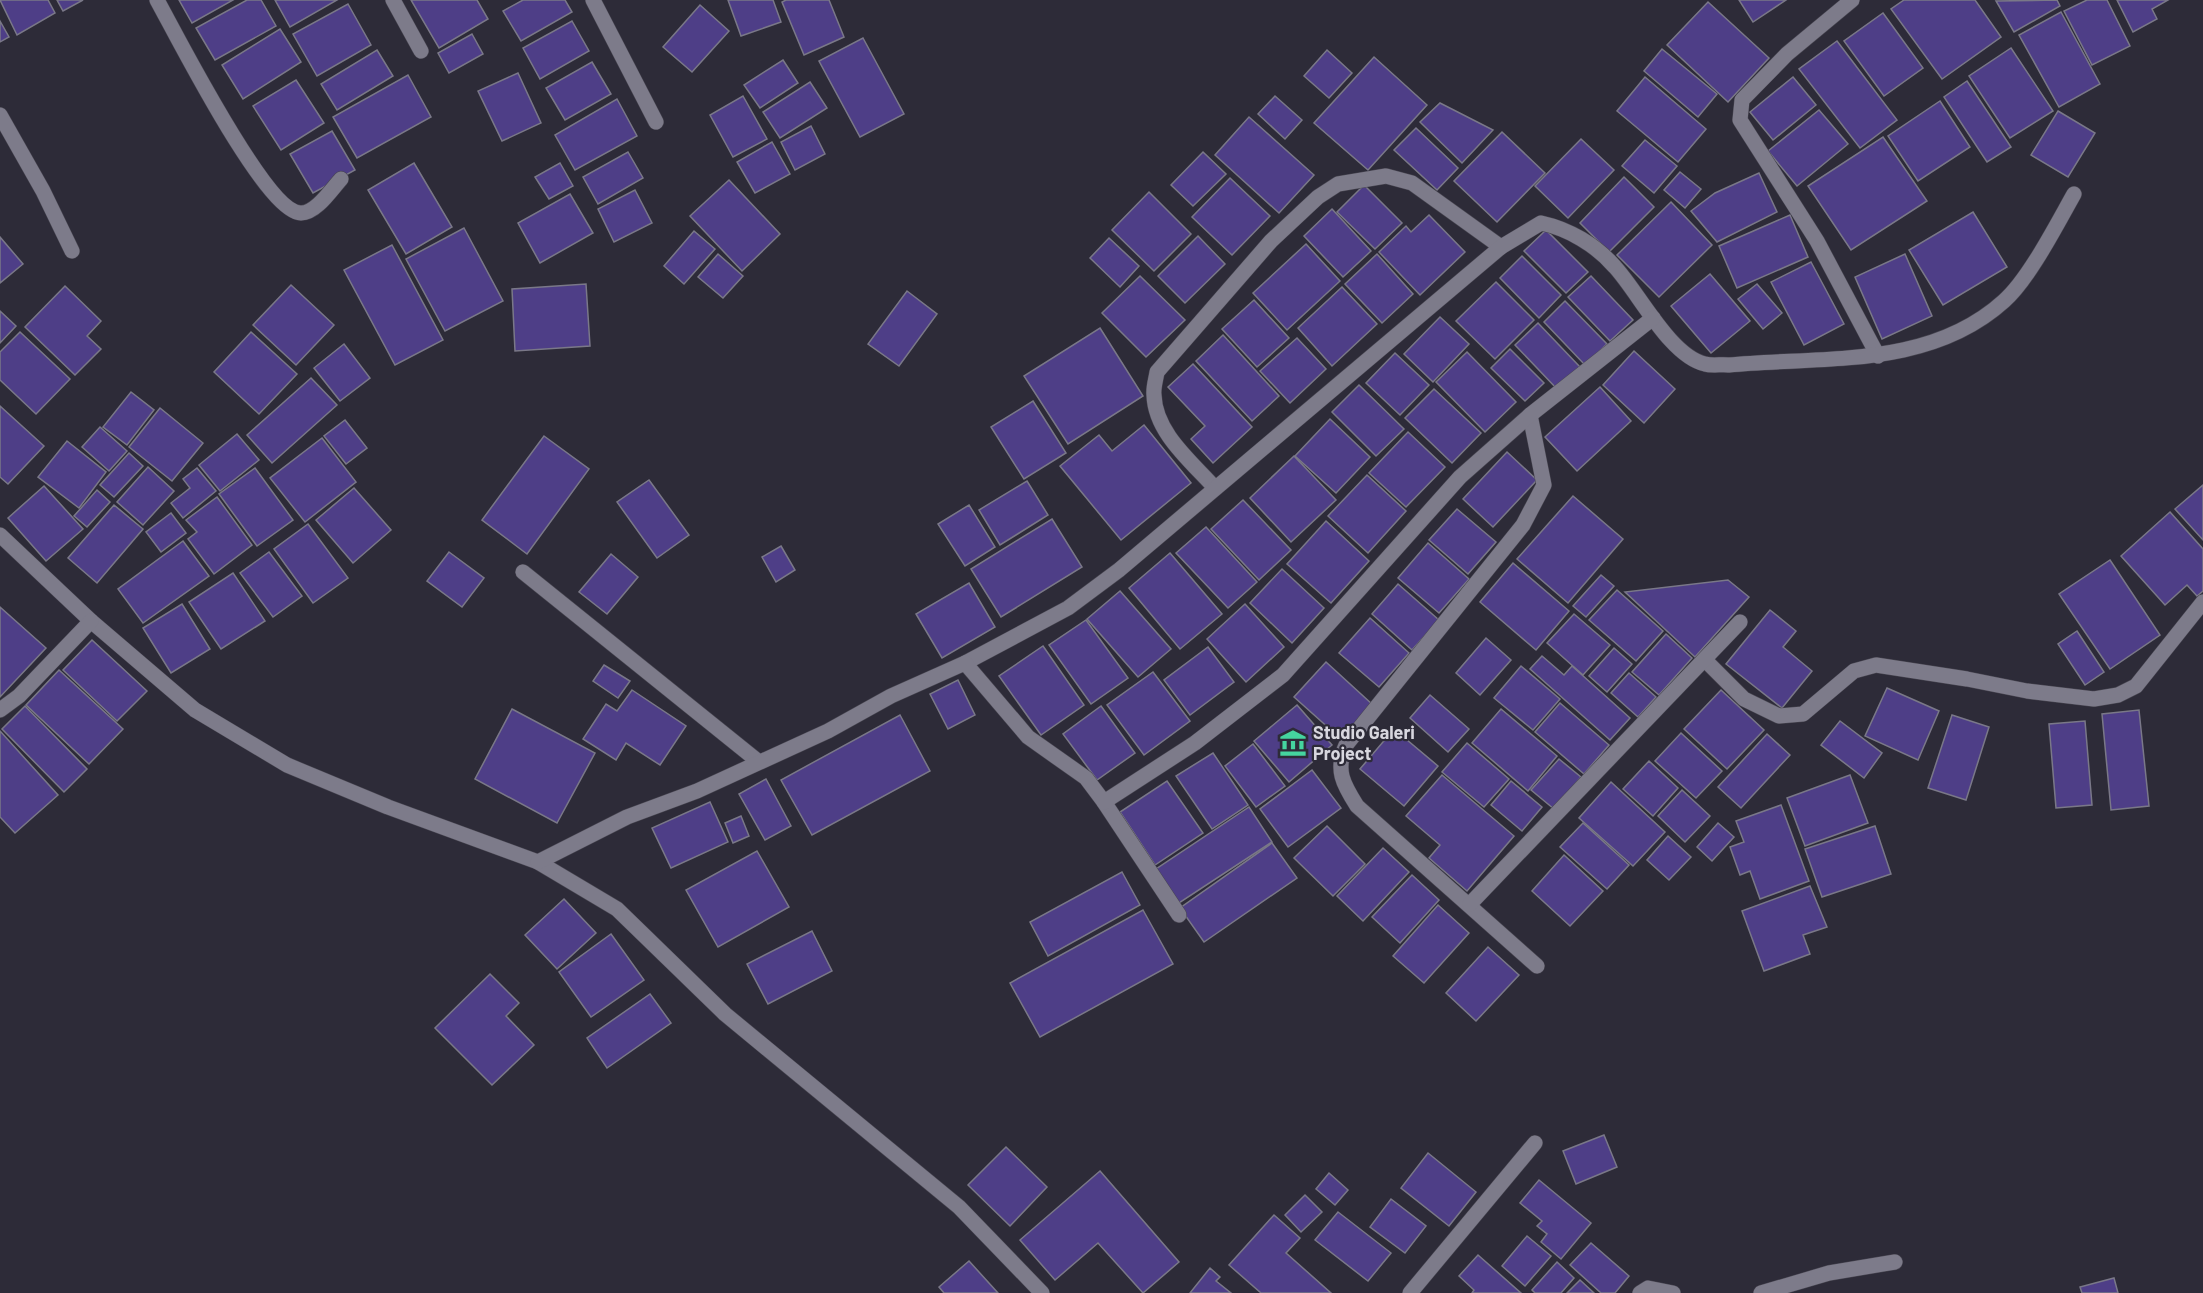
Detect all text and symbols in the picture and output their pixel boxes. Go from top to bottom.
place label: Studio Galeri Project [1313,721,1415,764]
museum icon: Studio Galeri Project [1278,728,1308,758]

